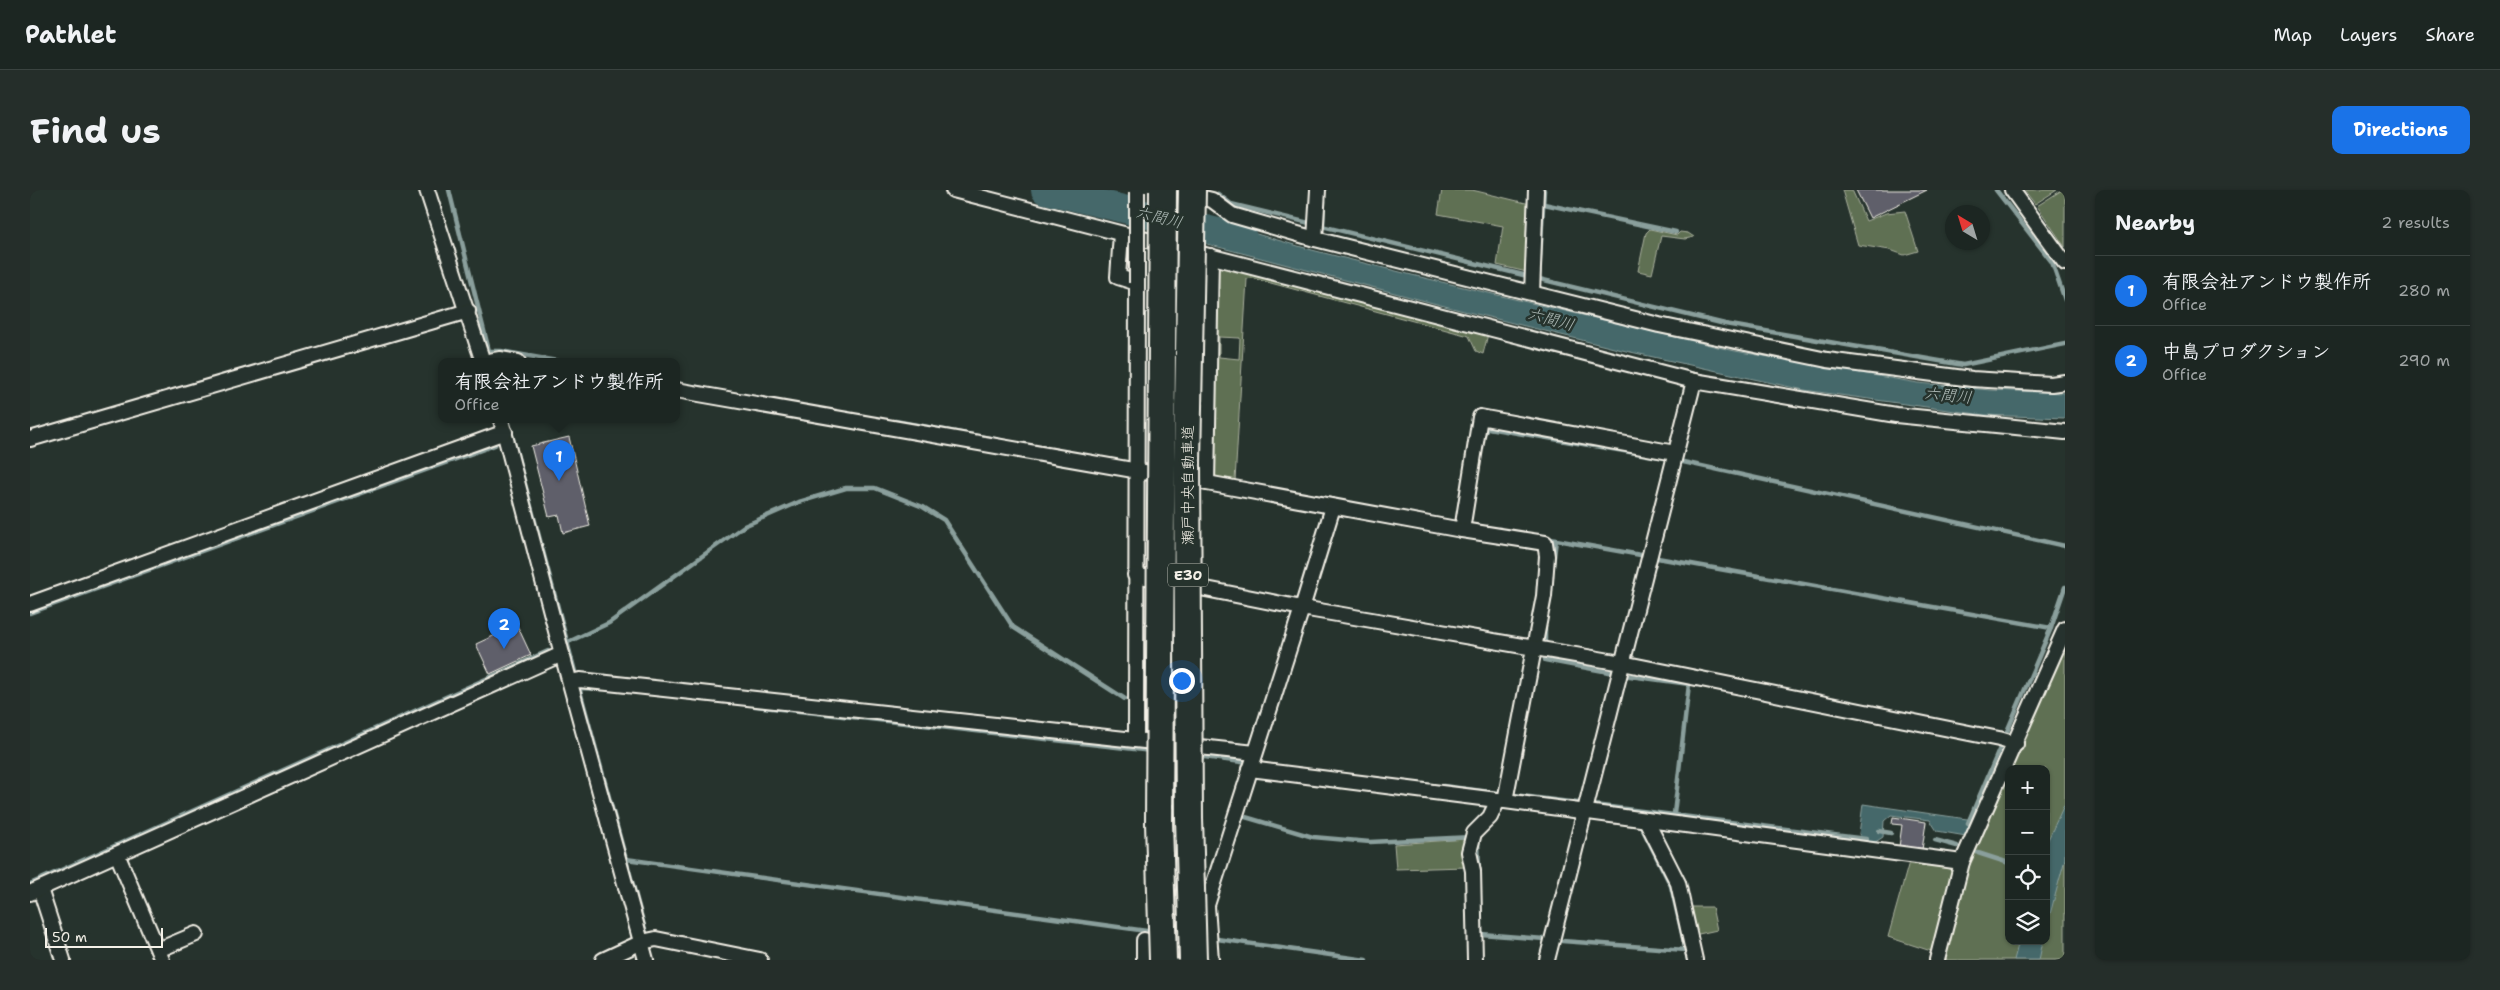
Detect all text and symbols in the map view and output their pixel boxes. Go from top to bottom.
text: Pathlet [25,19,116,51]
text: Map [2274,23,2312,47]
text: Layers [2340,23,2397,47]
text: Share [2425,23,2475,47]
button: Directions [2332,106,2470,154]
text: Find us [30,107,161,154]
water label: 六間川 [1133,201,1185,233]
north arrow [1945,205,1990,250]
text: Nearby [2115,209,2195,237]
text: 2 results [2381,212,2450,233]
text: 有限会社アンドウ製作所 [2162,269,2371,294]
text: 1 [2127,280,2135,301]
text: 280 m [2398,280,2450,301]
text: Office [2162,294,2207,315]
water label: 六間川 [1525,303,1577,335]
text: 中島プロダクション [2162,339,2330,364]
text: 2 [2125,350,2137,371]
text: 290 m [2398,350,2450,371]
popup [438,358,680,423]
text: Office [2162,364,2207,385]
text: 有限会社アンドウ製作所 [454,369,664,394]
water label: 六間川 [1923,382,1973,408]
text: Office [454,394,500,415]
street label: 瀬戸中央自動車道 [1178,425,1198,545]
pin: 1 [543,440,575,481]
road number: E30 [1168,564,1208,586]
pin: 2 [488,608,520,649]
your location [1169,668,1195,694]
map controls [2005,765,2050,945]
button: + [2005,765,2050,810]
button: − [2005,810,2050,855]
button: locate [2005,855,2050,900]
button: layers [2005,900,2050,945]
scale bar [45,925,162,948]
text: 50 m [52,928,87,946]

